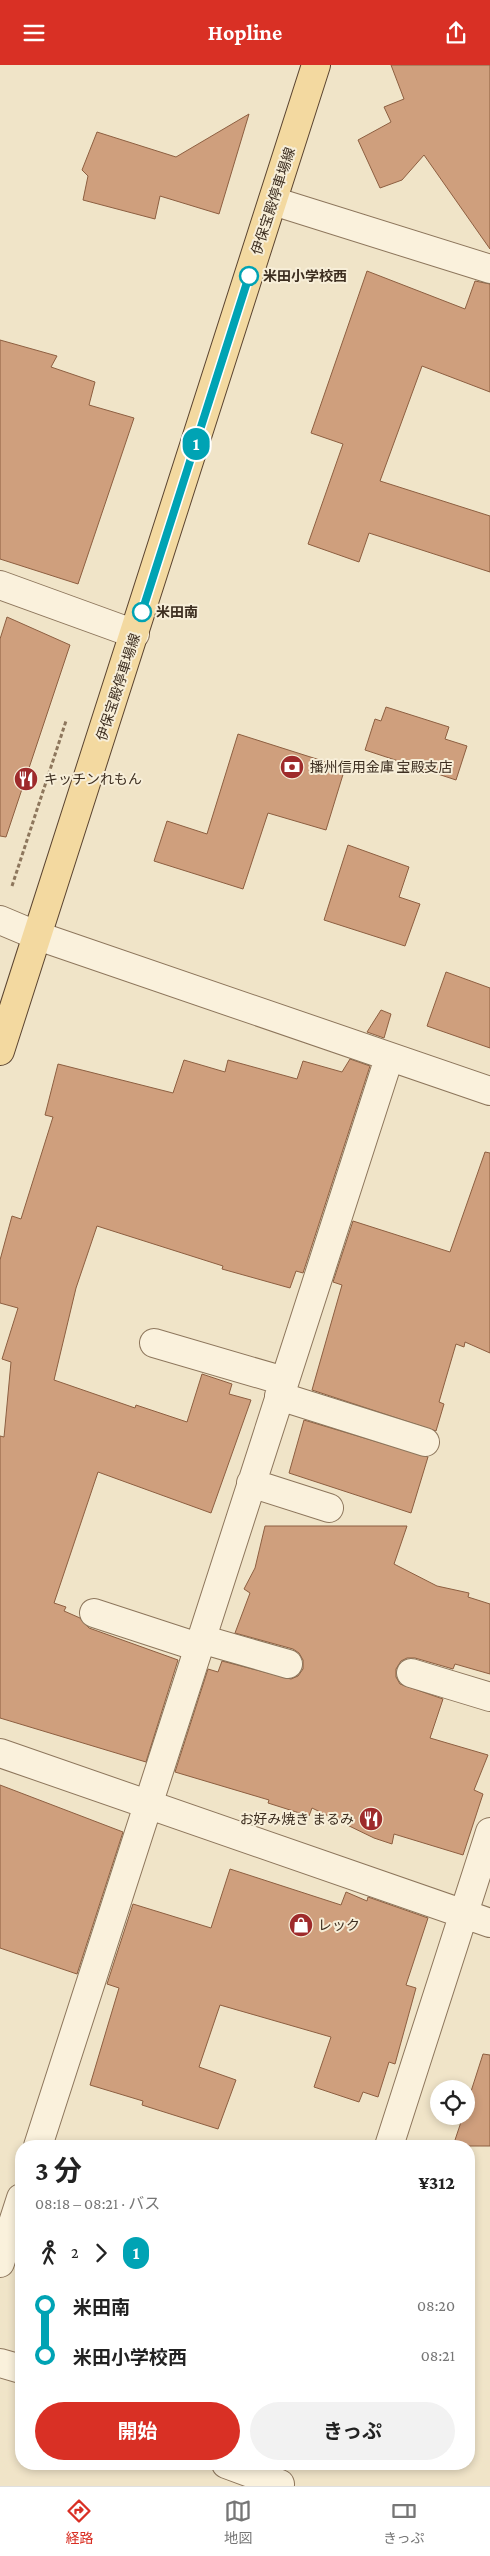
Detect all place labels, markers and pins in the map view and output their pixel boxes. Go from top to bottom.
marker: 米田小学校西 [239,266,259,286]
place label: 米田小学校西 [263,268,347,284]
marker: 米田南 [132,602,152,622]
place label: 米田南 [156,604,198,620]
bank icon: 播州信用金庫 宝殿支店 [279,754,305,780]
place label: 播州信用金庫 宝殿支店 [310,759,453,775]
restaurant icon: キッチンれもん [13,766,39,792]
place label: キッチンれもん [44,771,142,787]
restaurant icon: お好み焼き まるみ [358,1806,384,1832]
place label: お好み焼き まるみ [239,1811,354,1827]
shop icon: レック [288,1912,314,1938]
place label: レック [318,1917,360,1933]

